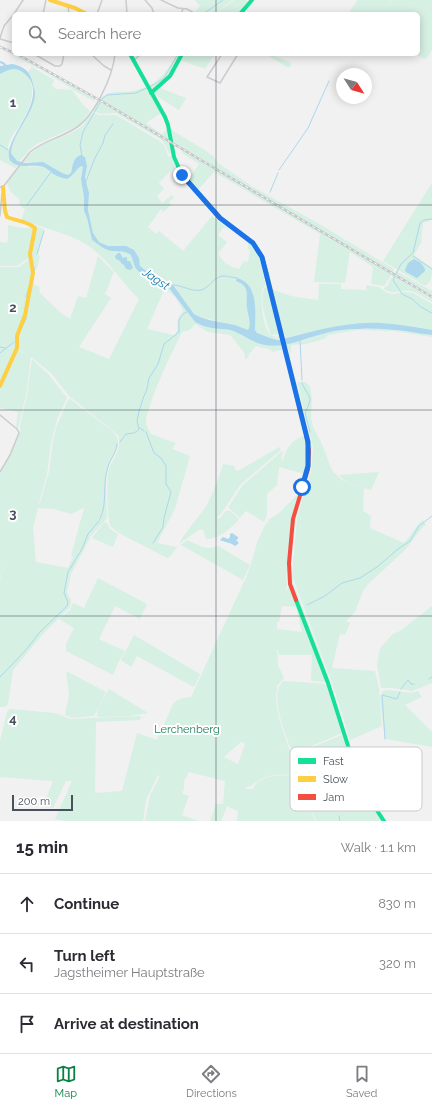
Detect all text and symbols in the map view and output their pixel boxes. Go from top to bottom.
search box [12,12,420,56]
icon: search [26,23,48,45]
text: Search here [58,25,141,43]
north arrow [336,68,372,104]
text: 1 [10,95,17,110]
route end [173,166,191,184]
water label: Jagst [139,264,172,293]
text: 2 [9,300,17,315]
route start [293,478,311,496]
text: 3 [9,506,17,521]
text: 4 [9,711,17,726]
park label: Lerchenberg [154,723,220,736]
legend [290,747,422,811]
text: Fast [323,755,344,768]
text: Slow [323,773,348,786]
text: Jam [323,791,344,804]
scale bar [12,793,73,812]
text: 200 m [18,795,50,808]
text: 15 min [16,837,68,857]
text: Walk · 1.1 km [341,840,416,855]
icon: ahead [16,893,38,915]
text: Continue [54,895,119,913]
text: 830 m [378,896,416,911]
text: Turn left [54,947,115,965]
icon: left [16,953,38,975]
text: 320 m [379,956,416,971]
text: Jagstheimer Hauptstraße [54,965,205,980]
icon: arrive [16,1013,38,1035]
text: Arrive at destination [54,1015,199,1033]
tab: Map [55,1063,77,1100]
tab: Directions [186,1063,237,1100]
tab: Saved [346,1063,377,1100]

